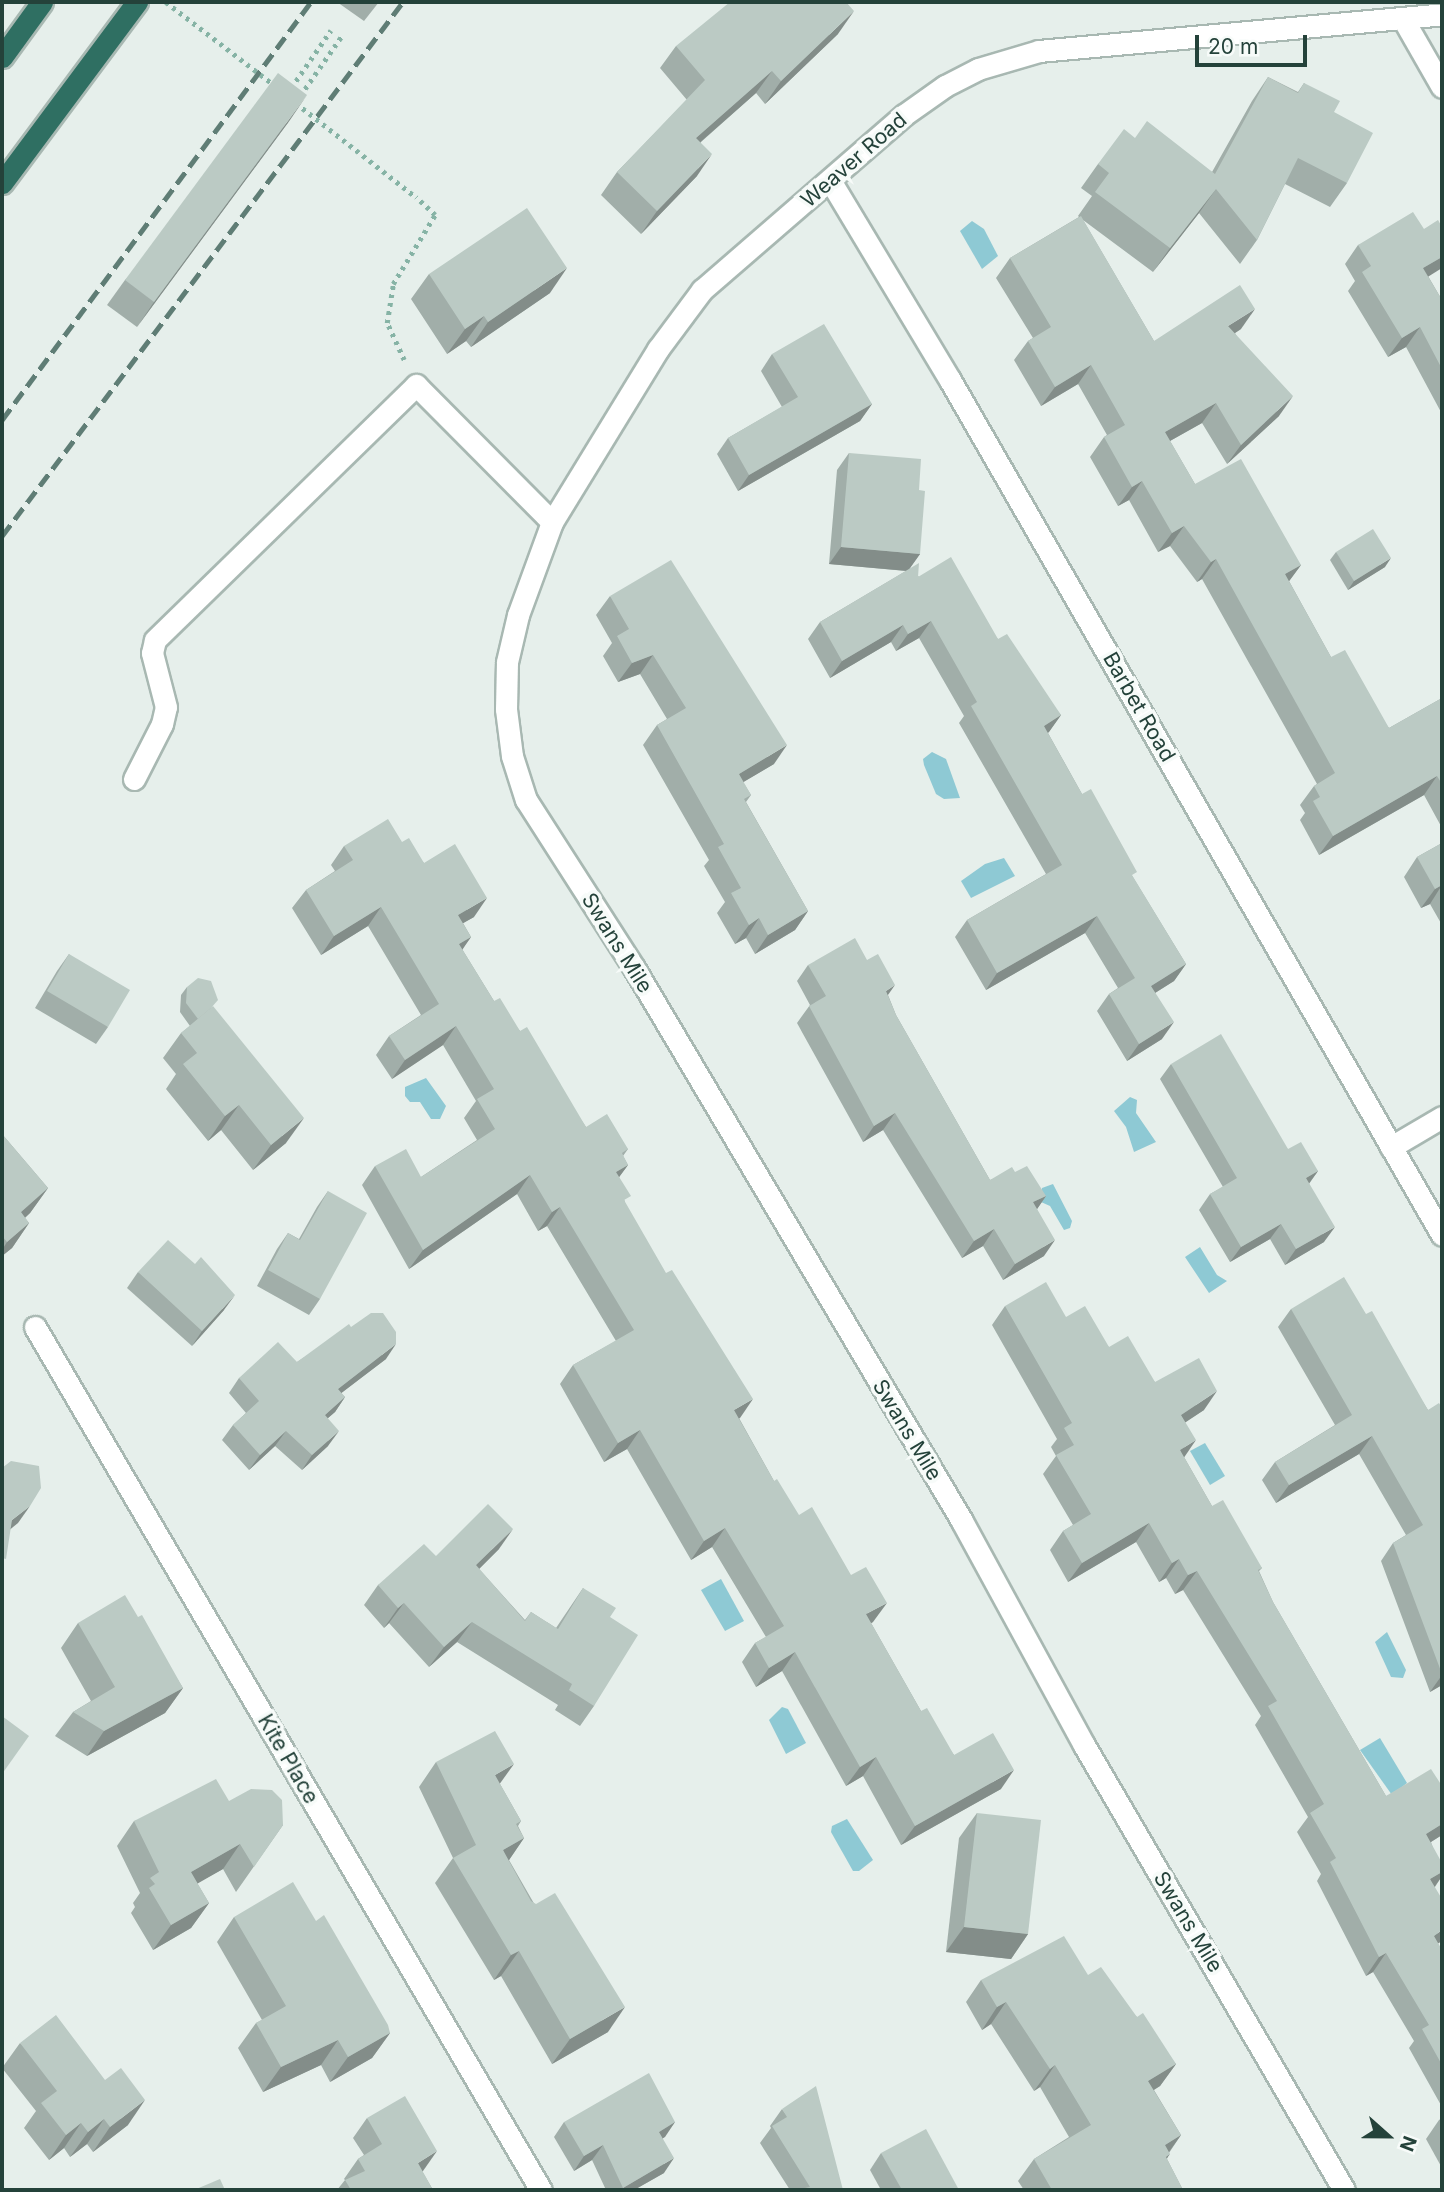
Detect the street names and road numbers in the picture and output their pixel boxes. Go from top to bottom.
street label: Weaver Road [796,107,912,213]
street label: Barbet Road [1098,648,1180,766]
street label: Swans Mile [576,888,658,998]
street label: Swans Mile [867,1375,947,1485]
street label: Kite Place [252,1710,324,1808]
street label: Swans Mile [1148,1867,1228,1977]

